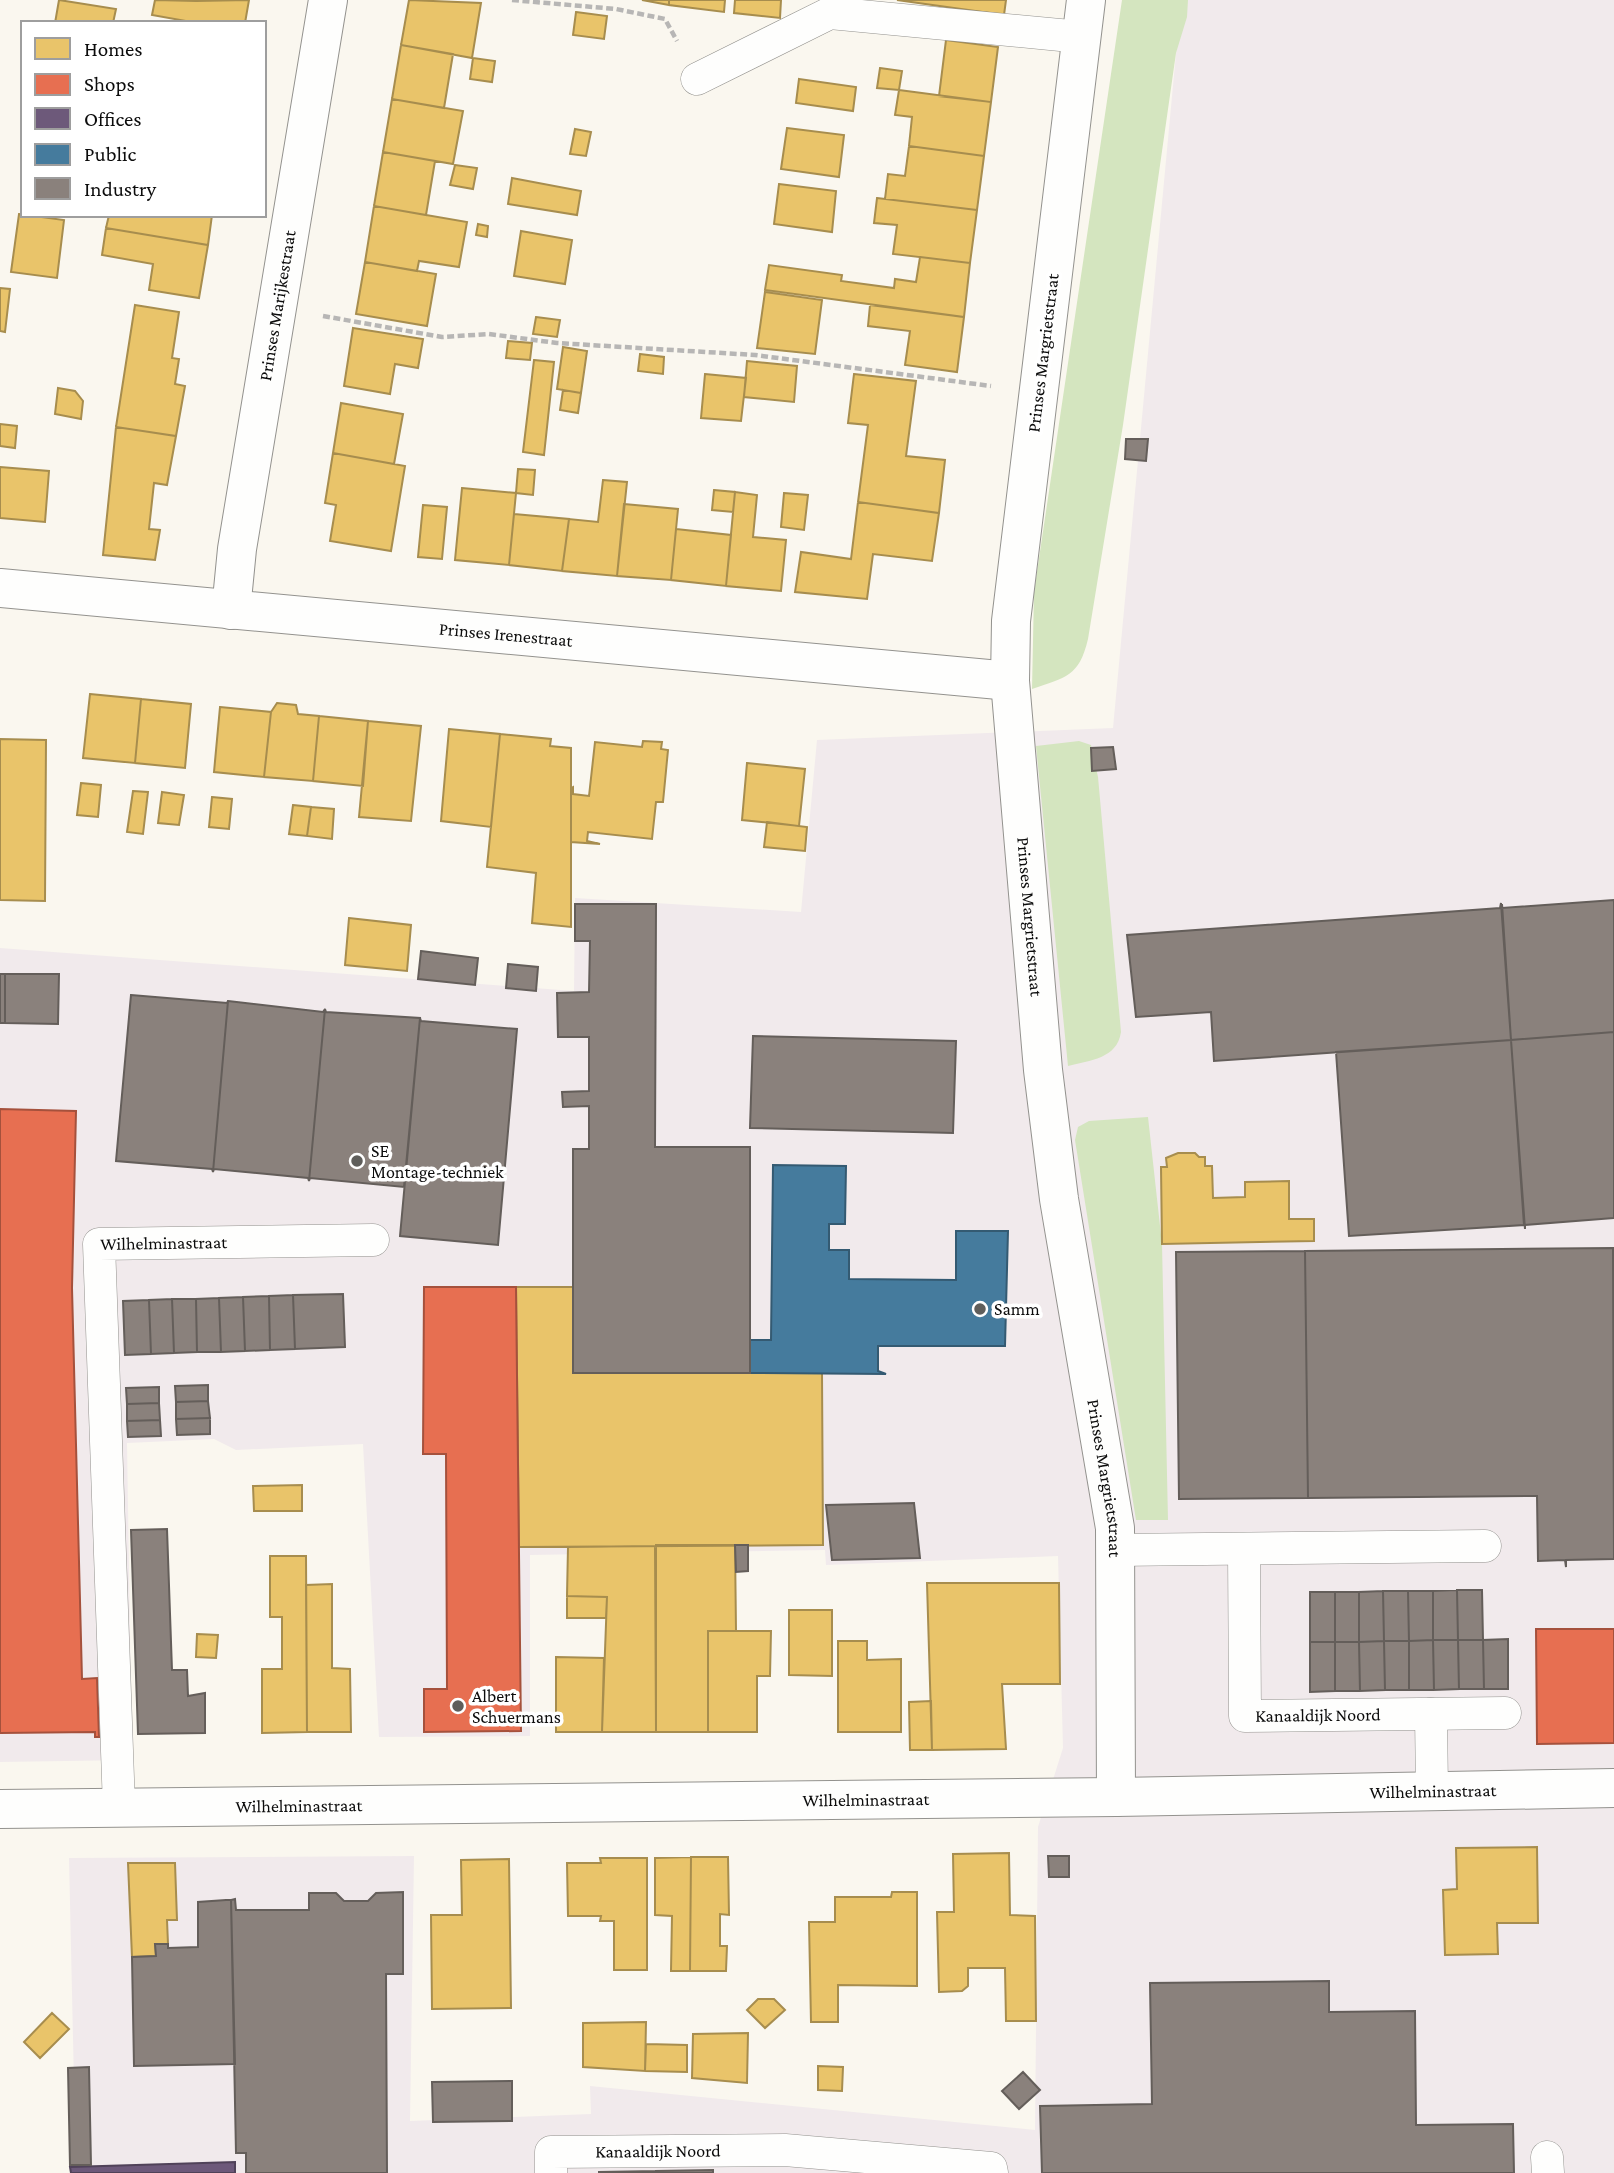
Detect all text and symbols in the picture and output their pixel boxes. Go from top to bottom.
legend [21,21,266,217]
text: Homes [84,37,143,61]
text: Shops [84,72,135,96]
text: Offices [84,107,142,131]
text: Public [84,142,136,166]
text: Industry [84,177,157,201]
street label: Prinses Marijkestraat [255,228,300,382]
street label: Prinses Margrietstraat [1023,271,1063,434]
street label: Prinses Irenestraat [438,618,575,651]
street label: Prinses Margrietstraat [1013,836,1047,998]
place label: SE Montage-techniek [371,1141,504,1182]
marker: SE Montage-techniek [349,1153,365,1169]
street label: Wilhelminastraat [100,1232,228,1254]
place label: Samm [994,1299,1040,1319]
marker: Samm [972,1301,988,1317]
street label: Prinses Margrietstraat [1083,1398,1125,1558]
place label: Albert Schuermans [472,1686,561,1727]
marker: Albert Schuermans [450,1698,466,1714]
street label: Kanaaldijk Noord [1255,1704,1381,1726]
street label: Wilhelminastraat [1369,1780,1498,1802]
street label: Wilhelminastraat [802,1789,931,1810]
street label: Wilhelminastraat [235,1795,364,1816]
street label: Kanaaldijk Noord [595,2141,721,2162]

